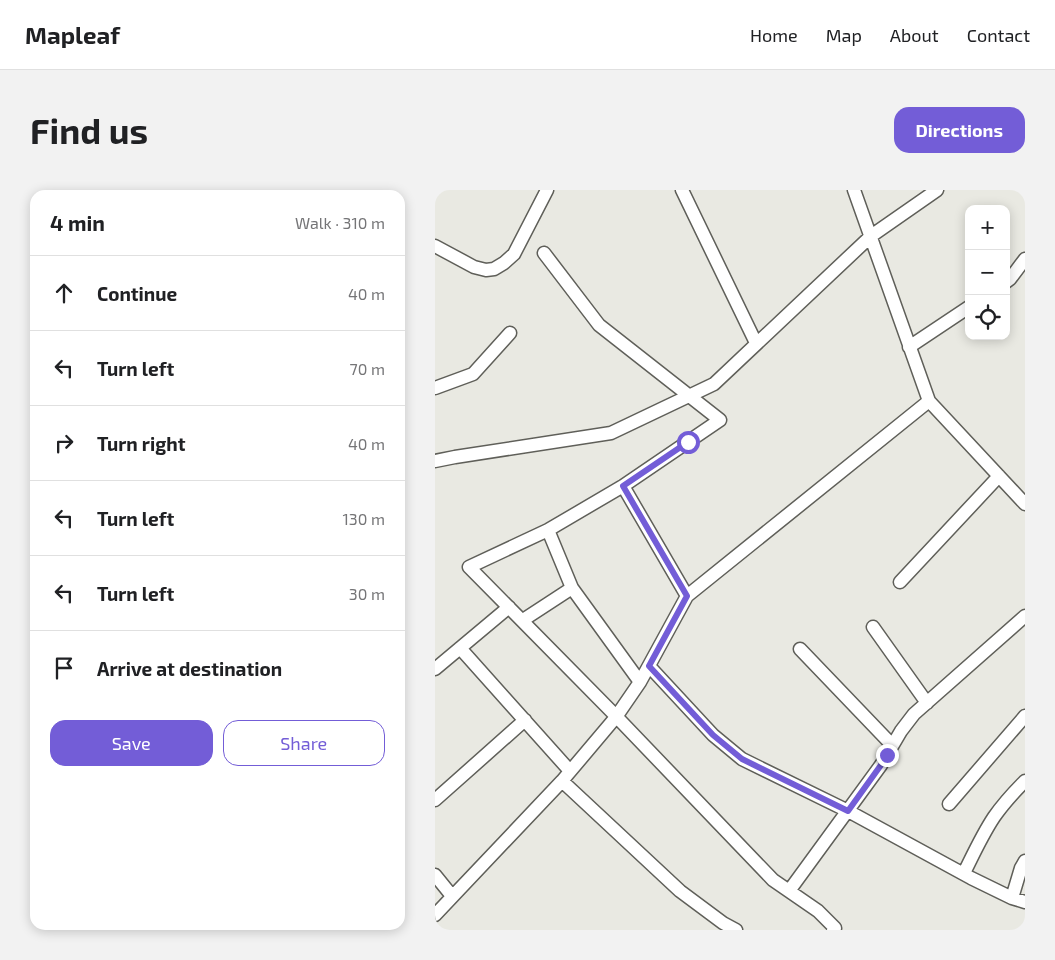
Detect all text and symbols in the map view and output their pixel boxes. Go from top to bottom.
text: Mapleaf [25,20,120,49]
text: Home [750,24,798,46]
text: Map [826,24,862,46]
text: About [890,24,939,46]
text: Contact [967,24,1030,46]
button: Directions [894,107,1025,153]
text: Find us [30,109,148,151]
map controls [965,205,1010,340]
button: + [965,205,1010,250]
text: 4 min [50,210,105,235]
text: Walk · 310 m [295,213,385,232]
button: − [965,250,1010,295]
icon: ahead [50,279,78,307]
text: Continue [97,282,177,305]
text: 40 m [348,284,385,303]
button: locate [965,295,1010,340]
icon: left [50,354,78,382]
text: Turn left [97,357,174,380]
text: 70 m [350,359,385,378]
icon: right [50,429,78,457]
route start [677,431,700,454]
text: Turn right [97,432,185,455]
text: 40 m [348,434,385,453]
icon: left [50,504,78,532]
text: Turn left [97,507,174,530]
text: 130 m [343,509,385,528]
icon: left [50,579,78,607]
text: Turn left [97,582,174,605]
text: 30 m [349,584,385,603]
icon: arrive [50,654,78,682]
text: Arrive at destination [97,657,282,680]
button: Save [50,720,213,766]
button: Share [223,720,385,766]
route end [876,744,899,767]

